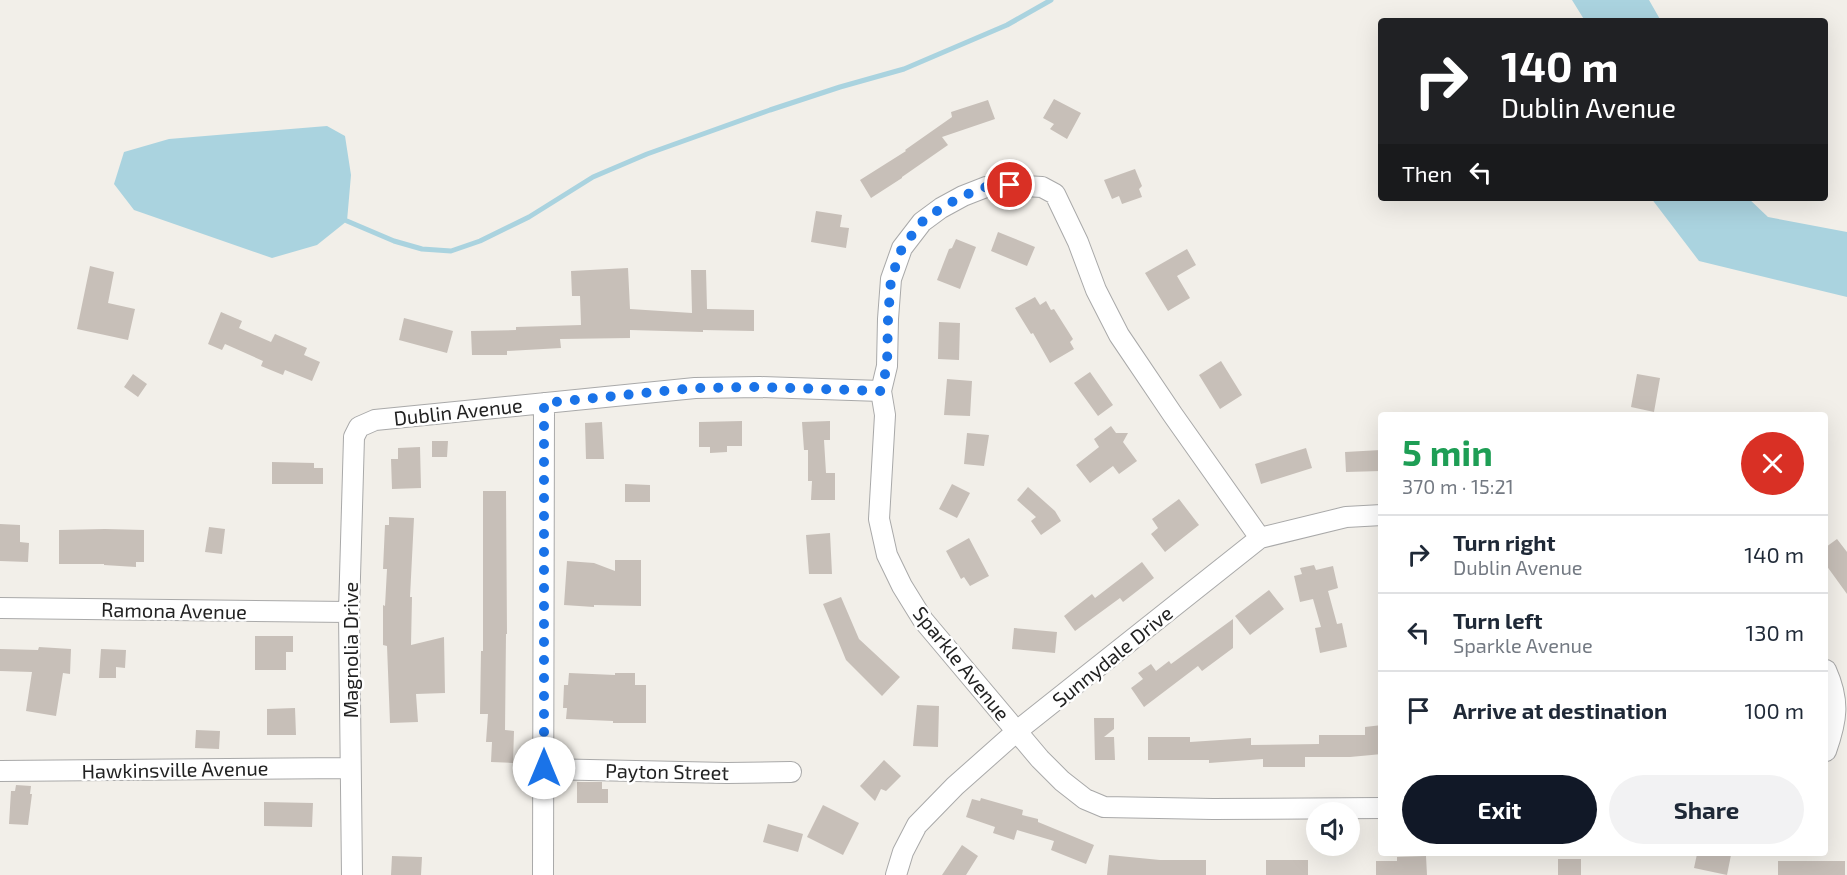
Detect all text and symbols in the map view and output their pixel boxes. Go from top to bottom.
text: 140 m [1501,40,1618,90]
icon: right [1402,42,1480,120]
text: Dublin Avenue [1501,91,1676,123]
icon: left [1464,156,1497,189]
pin [984,159,1035,210]
text: Then [1402,160,1452,186]
icon: arrive [993,168,1026,201]
street label: Dublin Avenue [392,392,524,430]
text: 5 min [1402,430,1493,473]
button: close [1741,432,1804,495]
text: 370 m · 15:21 [1402,474,1514,498]
text: Turn right [1453,529,1555,555]
icon: right [1402,538,1435,571]
text: 140 m [1744,541,1804,567]
text: Dublin Avenue [1453,555,1583,579]
street label: Magnolia Drive [338,582,362,718]
street label: Ramona Avenue [101,597,247,623]
street label: Sunnydale Drive [1047,600,1177,712]
street label: Sparkle Avenue [909,601,1015,725]
text: Turn left [1453,607,1542,633]
icon: left [1402,616,1435,649]
text: 130 m [1746,619,1804,645]
text: Sparkle Avenue [1453,633,1593,657]
icon: arrive [1402,694,1435,727]
text: Arrive at destination [1453,697,1667,723]
text: 100 m [1745,697,1804,723]
position arrow [512,736,576,800]
street label: Hawkinsville Avenue [81,755,269,783]
street label: Payton Street [605,758,730,784]
button: Exit [1402,775,1597,844]
button: Share [1609,775,1804,844]
map controls [1306,802,1360,856]
button: sound [1306,802,1360,856]

